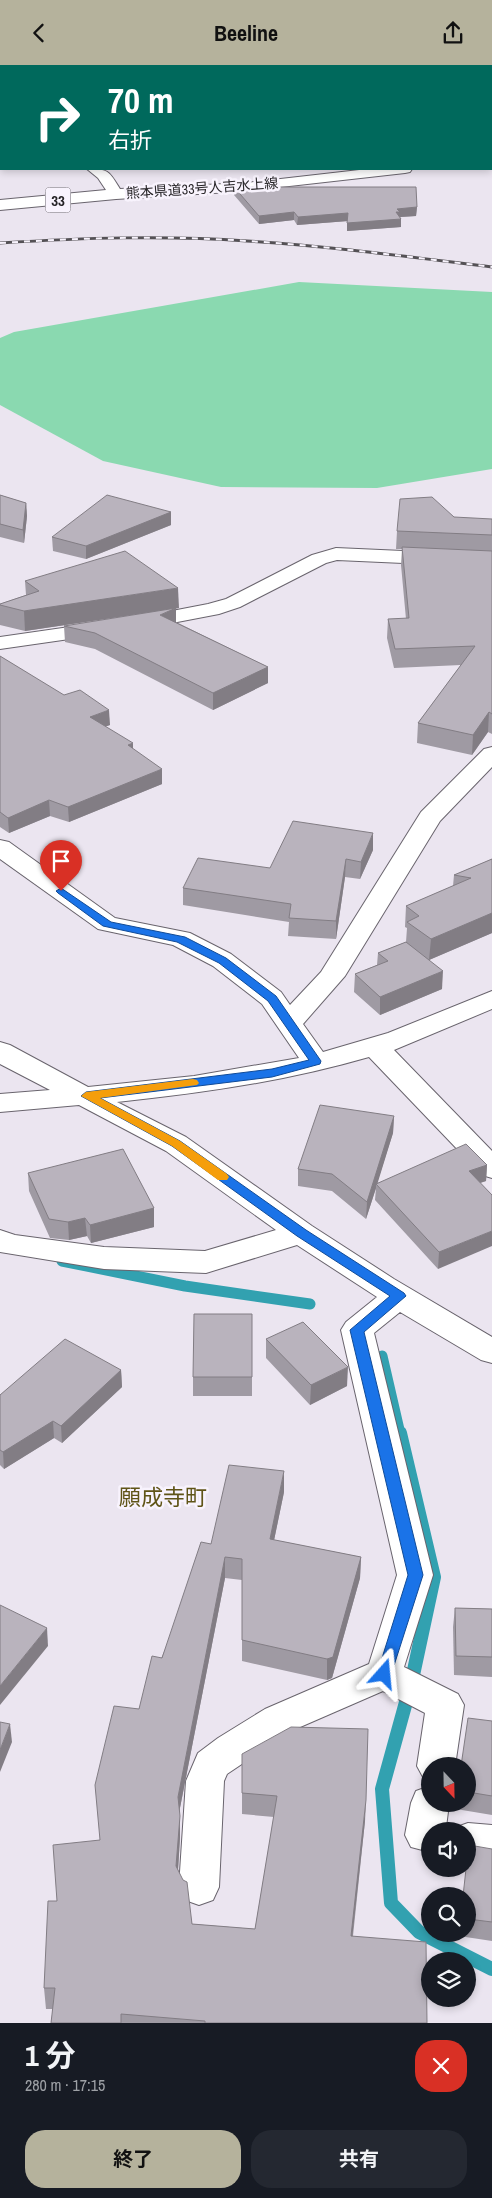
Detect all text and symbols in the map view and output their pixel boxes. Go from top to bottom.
text: Beeline [214,18,278,48]
icon: back [25,19,53,47]
icon: share [439,19,467,47]
text: 70 m [108,77,173,124]
icon: right [25,85,90,150]
text: 右折 [108,125,152,155]
street label: 熊本県道33号人吉水上線 [125,174,279,202]
road number: 33 [46,187,70,213]
pin [40,840,82,891]
icon: arrive [47,847,75,875]
district label: 願成寺町 [119,1482,207,1512]
position arrow [357,1647,409,1699]
north arrow [421,1757,476,1813]
map controls [421,1757,476,2007]
button: sound [421,1822,476,1877]
button: search [421,1887,476,1942]
button: layers [421,1952,476,2007]
text: 1 分 [25,2035,76,2075]
button: close [415,2040,467,2092]
text: 280 m · 17:15 [25,2074,105,2096]
button: 終了 [25,2130,241,2188]
button: 共有 [251,2130,467,2188]

